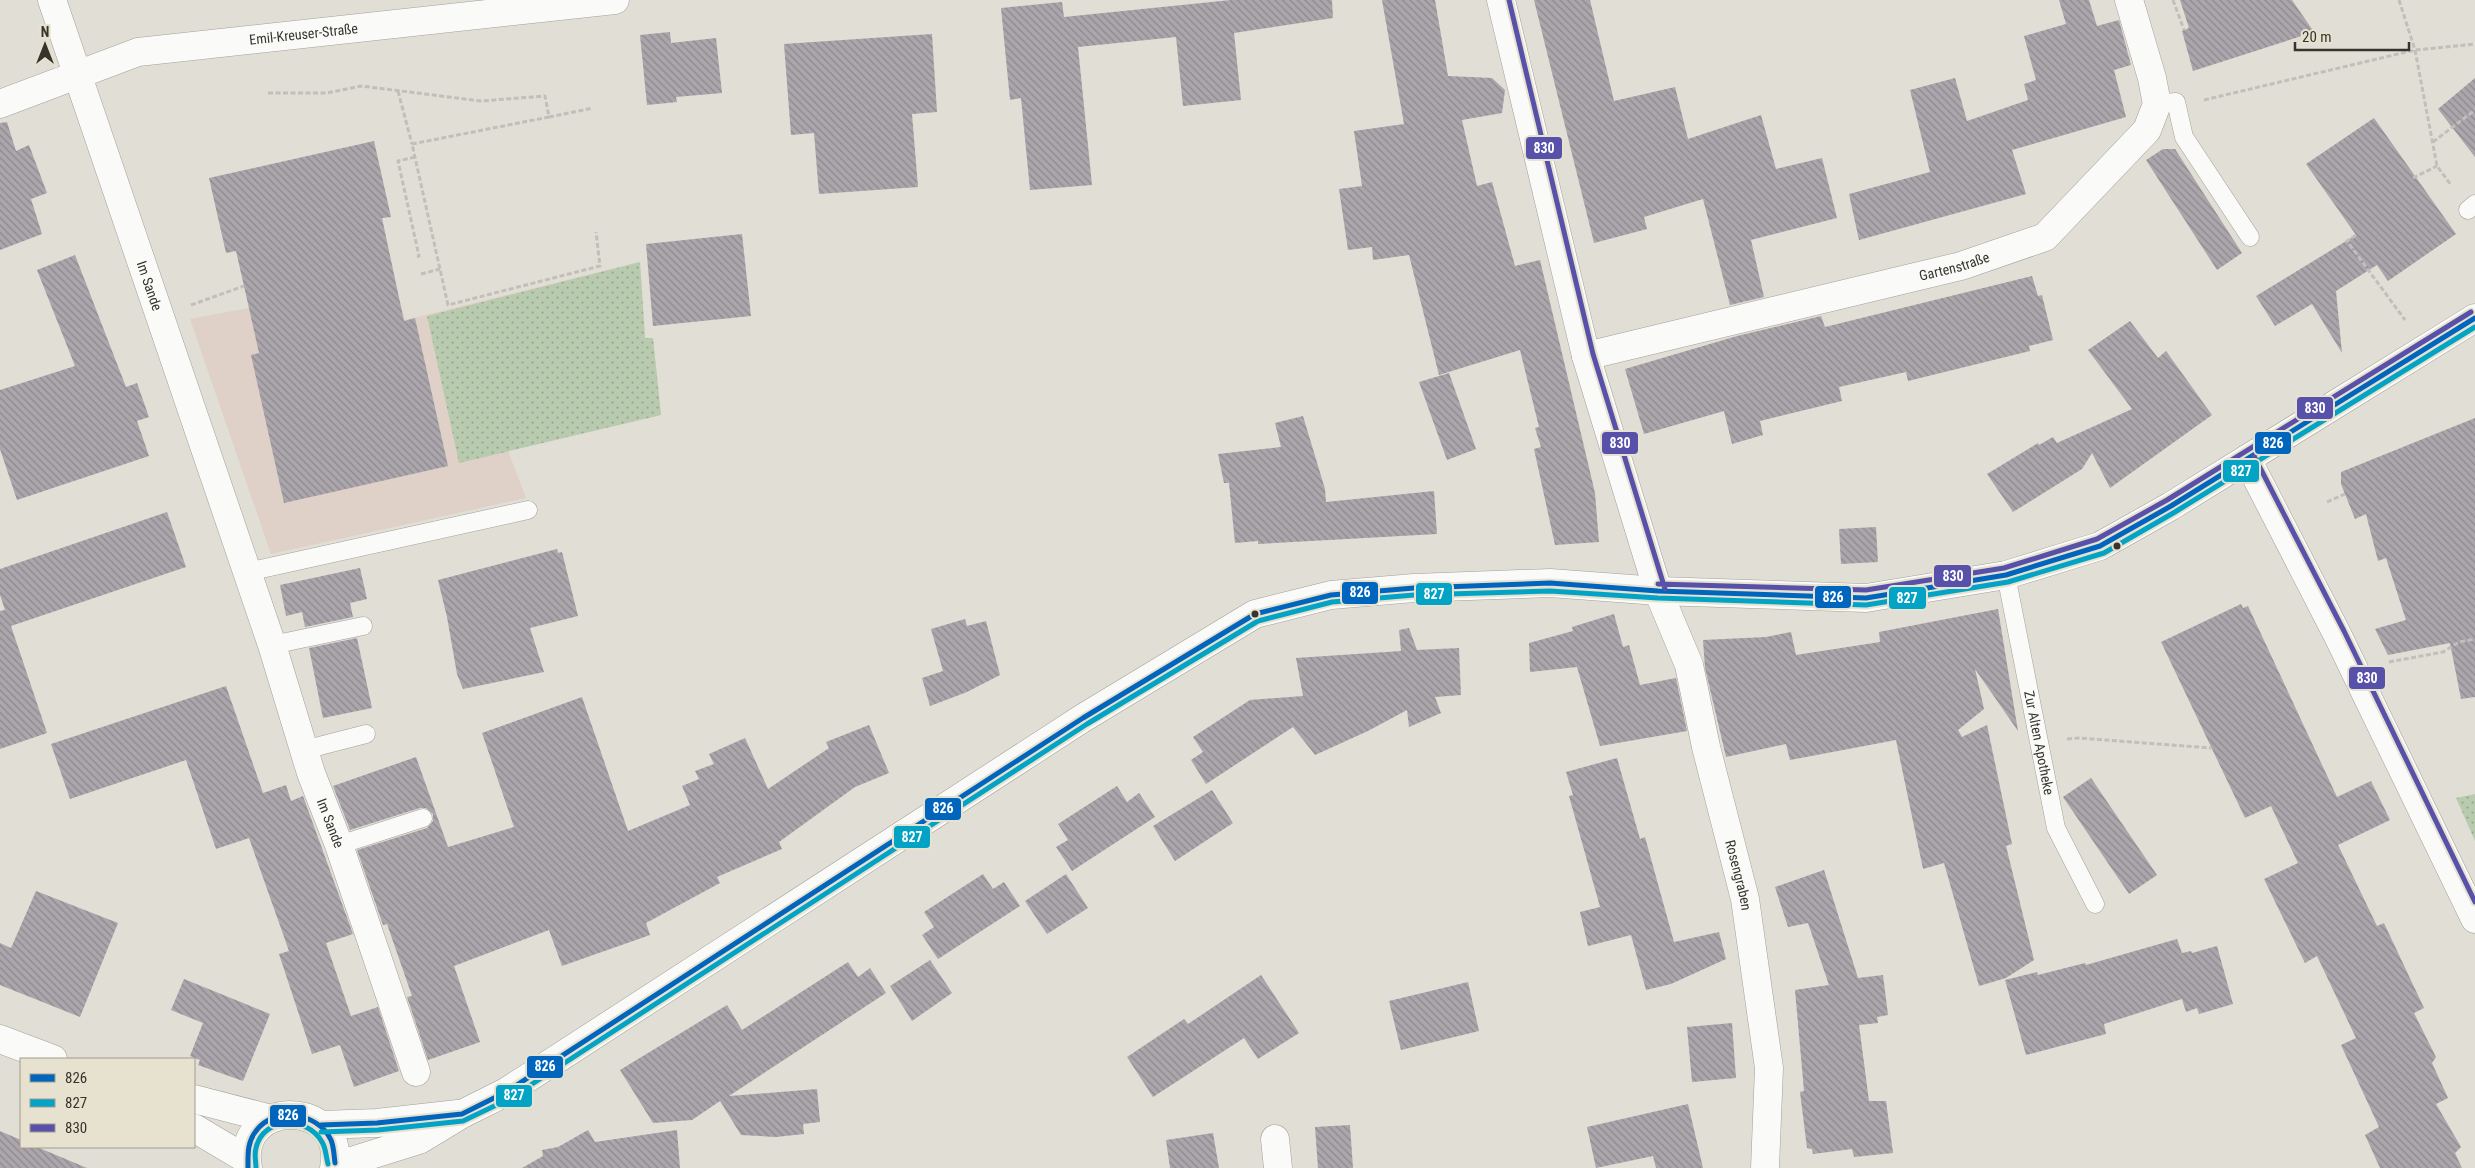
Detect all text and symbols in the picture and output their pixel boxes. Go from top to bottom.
north arrow [20,20,70,70]
street label: Emil-Kreuser-Straße [248,20,359,48]
scale bar [2295,20,2409,52]
text: N [41,24,49,40]
text: 20 m [2302,28,2332,46]
line badge: 830 [1525,136,1563,160]
text: 830 [1533,140,1555,156]
street label: Gartenstraße [1918,249,1992,284]
street label: Im Sande [134,259,166,313]
line badge: 830 [2296,396,2334,420]
text: 830 [2304,400,2326,416]
line badge: 830 [1601,431,1639,455]
line badge: 826 [2254,431,2292,455]
text: 830 [1609,435,1631,451]
text: 826 [2262,435,2284,451]
line badge: 827 [2222,459,2260,483]
text: 827 [2230,463,2252,479]
unlabelled marker [2112,541,2122,551]
line badge: 830 [1933,564,1972,588]
text: 830 [1942,568,1964,584]
line badge: 826 [1341,581,1379,605]
line badge: 827 [1415,582,1453,606]
text: 826 [1349,584,1371,600]
line badge: 826 [1814,585,1852,609]
text: 827 [1423,586,1445,602]
line badge: 827 [1888,586,1927,610]
text: 826 [1822,589,1844,605]
text: 827 [1896,590,1918,606]
unlabelled marker [1250,609,1260,619]
line badge: 830 [2348,666,2386,690]
text: 830 [2356,670,2378,686]
street label: Zur Alten Apotheke [2021,689,2057,797]
street label: Im Sande [314,796,347,850]
line badge: 826 [924,797,962,821]
text: 826 [932,800,954,816]
line badge: 827 [893,825,931,849]
text: 827 [901,829,923,845]
street label: Rosengraben [1722,838,1755,911]
line badge: 826 [526,1055,564,1079]
legend [20,1058,195,1148]
text: 826 [534,1058,556,1074]
text: 826 [65,1069,87,1087]
line badge: 827 [495,1084,533,1108]
text: 827 [503,1087,525,1103]
text: 827 [65,1094,87,1112]
line badge: 826 [269,1104,307,1128]
text: 826 [277,1107,299,1123]
text: 830 [65,1119,87,1137]

